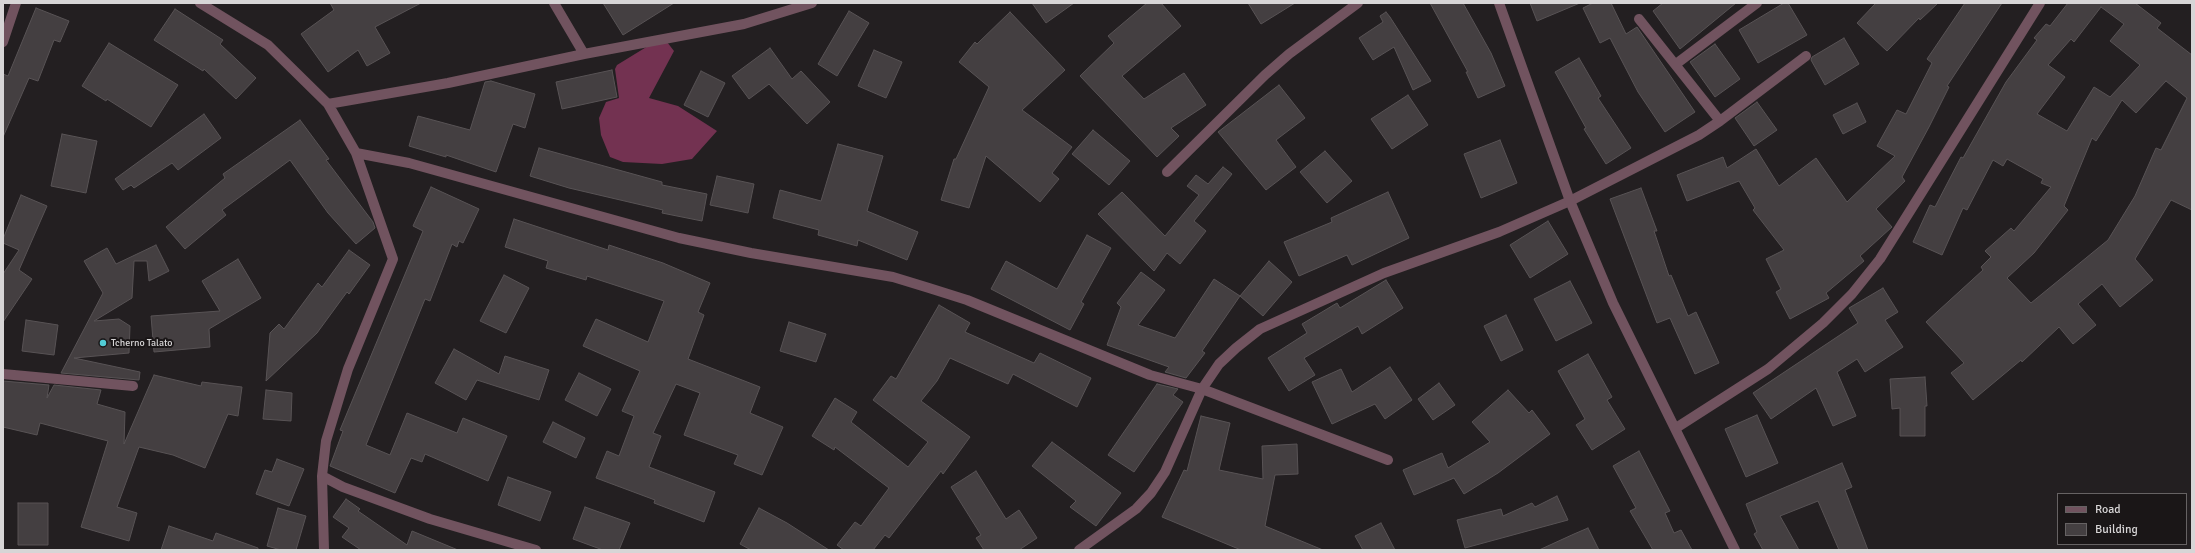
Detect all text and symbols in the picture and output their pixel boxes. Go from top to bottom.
place label: Tcherno Talato [111,337,173,349]
marker: Tcherno Talato [98,338,108,348]
legend [2057,493,2187,545]
text: Road [2095,502,2121,517]
text: Building [2095,522,2138,537]

